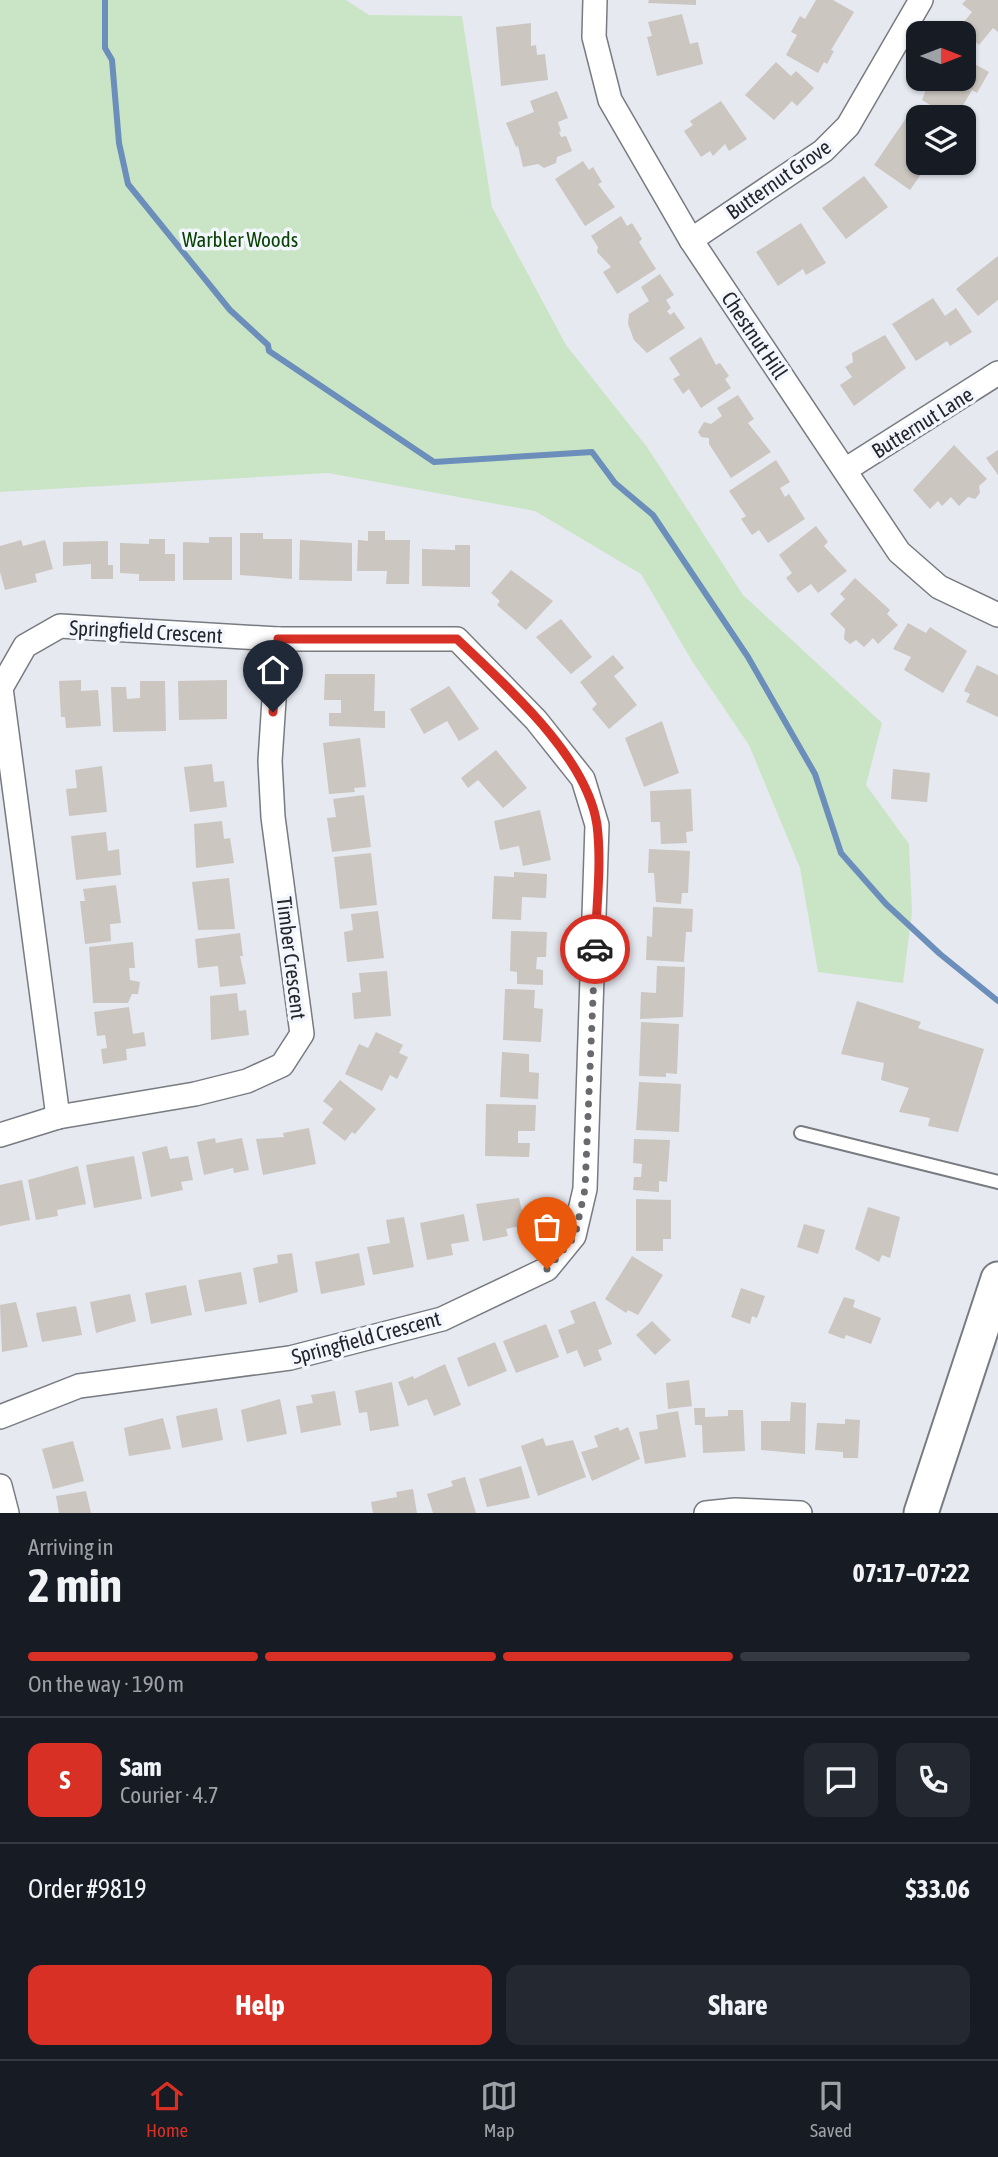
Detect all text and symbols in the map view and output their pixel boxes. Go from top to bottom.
north arrow [906,21,976,91]
map controls [906,21,976,175]
button: layers [906,105,976,175]
street label: Butternut Grove [721,134,835,224]
park label: Warbler Woods [182,227,298,251]
street label: Chestnut Hill [717,287,793,384]
street label: Butternut Lane [867,381,977,463]
street label: Springfield Crescent [69,615,223,647]
pin [243,640,303,712]
icon: home [254,651,292,689]
street label: Timber Crescent [273,895,311,1021]
courier [560,914,630,984]
icon: car [576,930,614,968]
pin [517,1197,577,1269]
icon: bag [528,1208,566,1246]
street label: Springfield Crescent [289,1306,443,1368]
text: Arriving in [28,1534,114,1560]
text: 07:17–07:22 [853,1558,970,1588]
text: 2 min [28,1559,122,1612]
text: On the way · 190 m [28,1671,184,1697]
button: chat [804,1743,878,1817]
button: phone [896,1743,970,1817]
text: Sam [120,1752,162,1782]
text: S [60,1765,70,1795]
text: Courier · 4.7 [120,1782,219,1808]
text: Order #9819 [28,1874,147,1904]
text: $33.06 [906,1874,970,1904]
button: Help [28,1965,492,2045]
button: Share [506,1965,970,2045]
tab: Home [146,2077,188,2141]
tab: Map [480,2077,518,2141]
tab: Saved [810,2077,852,2141]

